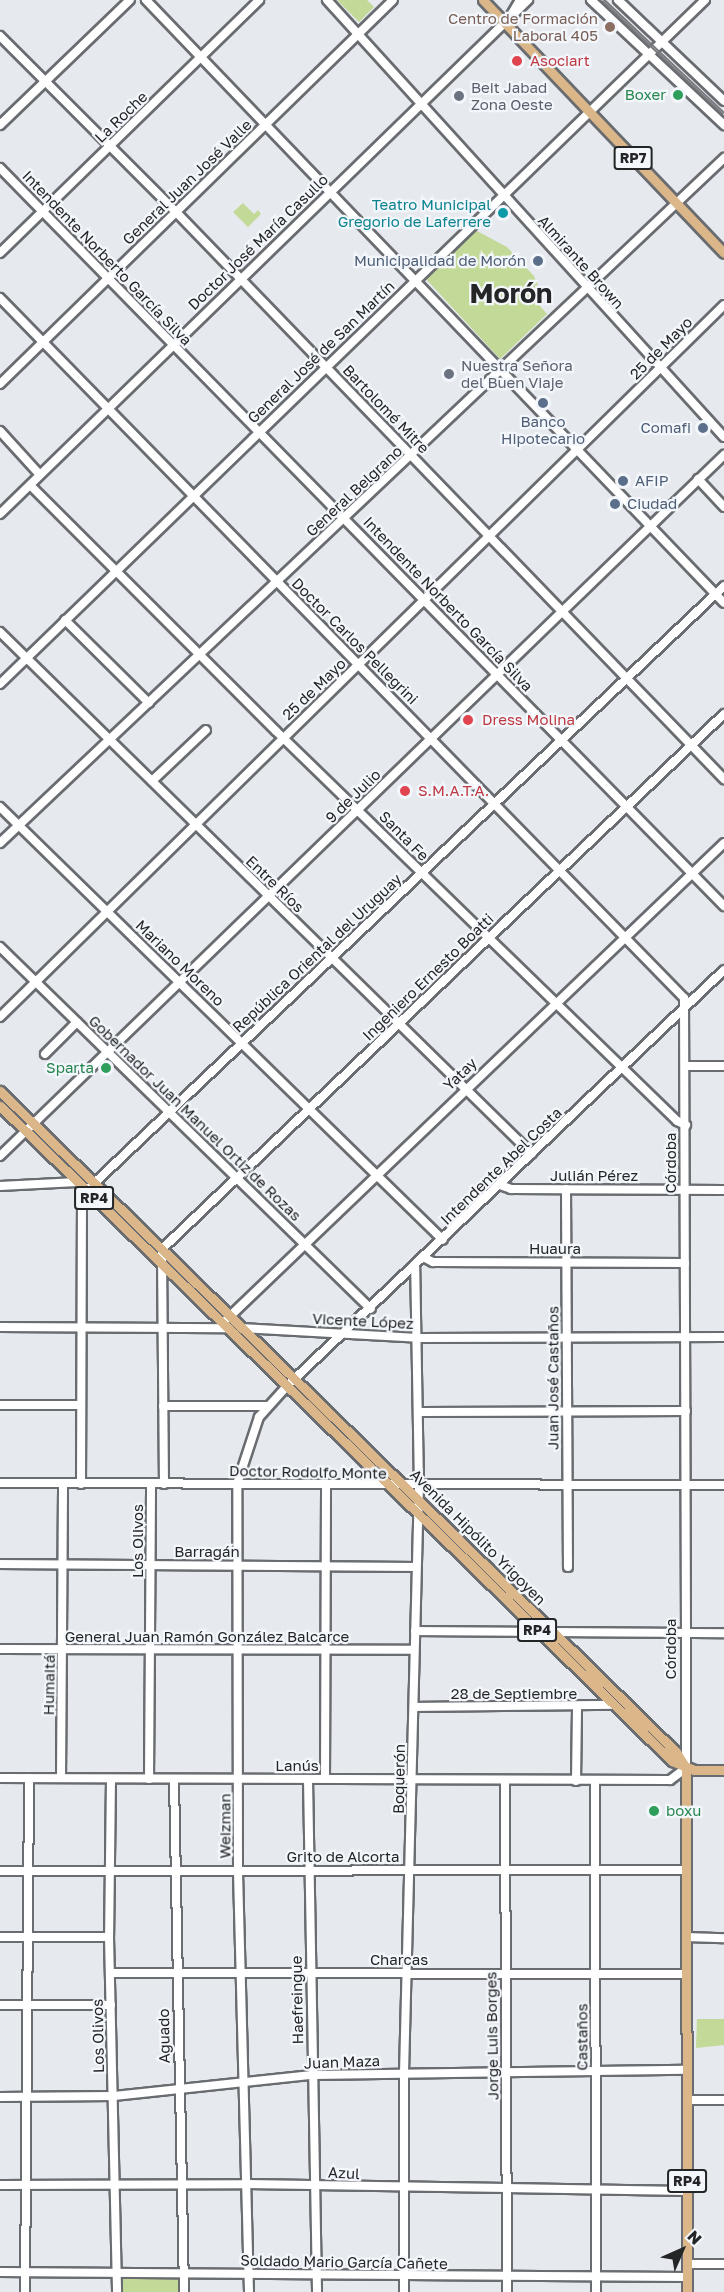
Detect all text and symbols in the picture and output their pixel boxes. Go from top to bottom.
place label: Centro de Formación Laboral 405 [448,9,598,44]
marker: Centro de Formación Laboral 405 [603,20,617,34]
marker: Asociart [508,52,526,70]
place label: Asociart [530,52,590,70]
place label: Beit Jabad Zona Oeste [471,78,553,113]
place label: Boxer [625,86,666,104]
street label: La Roche [91,88,151,146]
marker: Boxer [671,88,685,102]
marker: Beit Jabad Zona Oeste [452,89,466,103]
street label: General Juan José Valle [119,116,255,248]
road number: RP7 [614,147,652,169]
street label: Intendente Norberto García Silva [19,167,195,349]
street label: Doctor José María Casullo [184,170,332,314]
place label: Teatro Municipal Gregorio de Laferrere [338,195,491,230]
marker: Teatro Municipal Gregorio de Laferrere [496,206,510,220]
street label: Almirante Brown [534,212,628,312]
place label: Municipalidad de Morón [354,252,526,270]
marker: Municipalidad de Morón [531,254,545,268]
street label: General José de San Martín [244,277,398,427]
district label: Morón [470,278,552,310]
street label: 25 de Mayo [626,313,696,383]
place label: Nuestra Señora del Buen Viaje [461,356,573,391]
street label: Bartolomé Mitre [339,361,433,457]
marker: Nuestra Señora del Buen Viaje [442,367,456,381]
marker: Banco Hipotecario [536,396,550,410]
place label: Banco Hipotecario [501,412,585,447]
place label: Comafi [641,419,691,437]
marker: Comafi [696,421,710,435]
street label: General Belgrano [302,442,406,540]
place label: AFIP [635,472,669,490]
marker: AFIP [616,474,630,488]
place label: Ciudad [627,495,677,513]
marker: Ciudad [608,497,622,511]
street label: Intendente Norberto García Silva [360,513,536,695]
street label: Doctor Carlos Pellegrini [288,574,422,708]
street label: 25 de Mayo [279,654,349,724]
marker: Dress Molina [459,711,477,729]
place label: Dress Molina [482,711,575,729]
street label: 9 de Julio [322,765,384,827]
marker: S.M.A.T.A. [396,782,414,800]
place label: S.M.A.T.A. [418,782,489,800]
street label: Santa Fe [375,807,433,865]
street label: Entre Ríos [242,852,308,916]
street label: República Oriental del Uruguay [229,870,405,1036]
street label: Ingeniero Ernesto Boatti [359,910,497,1044]
street label: Mariano Moreno [132,916,228,1010]
street label: Gobernador Juan Manuel Ortiz de Rozas [85,1011,305,1225]
street label: Yatay [440,1054,480,1094]
place label: Sparta [46,1059,94,1077]
marker: Sparta [99,1061,113,1075]
street label: Intendente Abel Costa [437,1103,565,1229]
street label: Córdoba [662,1133,680,1193]
street label: Julián Pérez [550,1167,638,1185]
road number: RP4 [73,1187,115,1209]
street label: Huaura [529,1240,581,1258]
street label: Juan José Castaños [544,1306,562,1450]
street label: Vicente López [312,1309,414,1333]
street label: Doctor Rodolfo Monte [229,1462,387,1482]
street label: Avenida Hipólito Yrigoyen [406,1465,550,1609]
street label: Los Olivos [129,1504,147,1578]
street label: Barragán [174,1543,240,1561]
road number: RP4 [516,1619,558,1641]
street label: Córdoba [662,1619,680,1679]
street label: General Juan Ramón González Balcarce [65,1628,349,1646]
street label: Humaitá [39,1654,59,1716]
street label: 28 de Septiembre [451,1685,577,1703]
street label: Boquerón [389,1744,409,1814]
street label: Lanús [275,1757,319,1775]
street label: Weizman [216,1793,234,1859]
place label: boxu [666,1802,701,1820]
marker: boxu [647,1804,661,1818]
street label: Grito de Alcorta [286,1848,400,1866]
street label: Charcas [370,1951,428,1969]
street label: Haefreingue [287,1956,307,2044]
street label: Jorge Luis Borges [482,1972,502,2100]
street label: Los Olivos [88,1999,108,2073]
street label: Castaños [573,2003,591,2071]
street label: Aguado [155,2008,173,2064]
street label: Juan Maza [304,2052,380,2072]
street label: Azul [328,2163,360,2183]
road number: RP4 [666,2170,708,2192]
north arrow [652,2220,712,2280]
text: N [683,2226,706,2249]
street label: Soldado Mario García Cañete [240,2251,448,2273]

